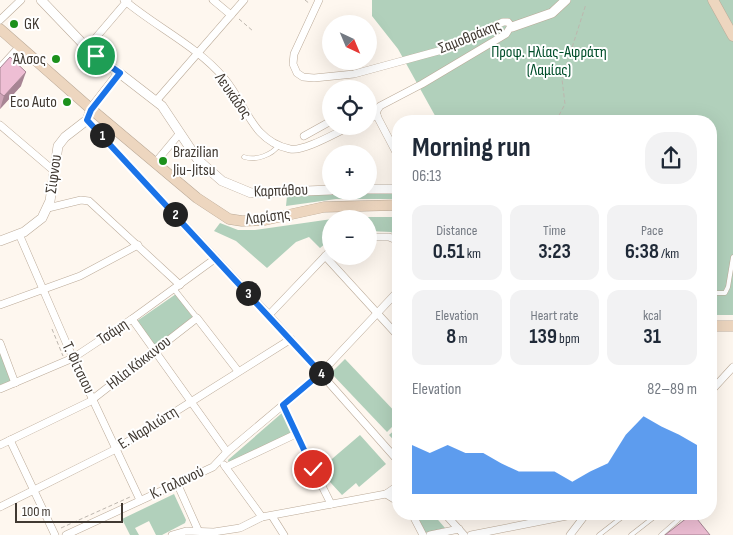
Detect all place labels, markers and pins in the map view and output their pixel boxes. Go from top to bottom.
place label: GK [24,15,40,34]
marker: GK [8,18,20,30]
pin [75,35,117,77]
place label: Άλσος [13,50,46,69]
marker: Άλσος [50,53,62,65]
place label: Eco Auto [10,93,57,112]
marker: Eco Auto [61,96,73,108]
pin: 1 [90,122,114,148]
place label: Brazilian Jiu-Jitsu [172,143,219,180]
marker: Brazilian Jiu-Jitsu [157,155,169,167]
pin: 2 [162,202,188,226]
pin: 3 [236,280,260,306]
pin: 4 [308,360,334,386]
pin [292,448,334,490]

